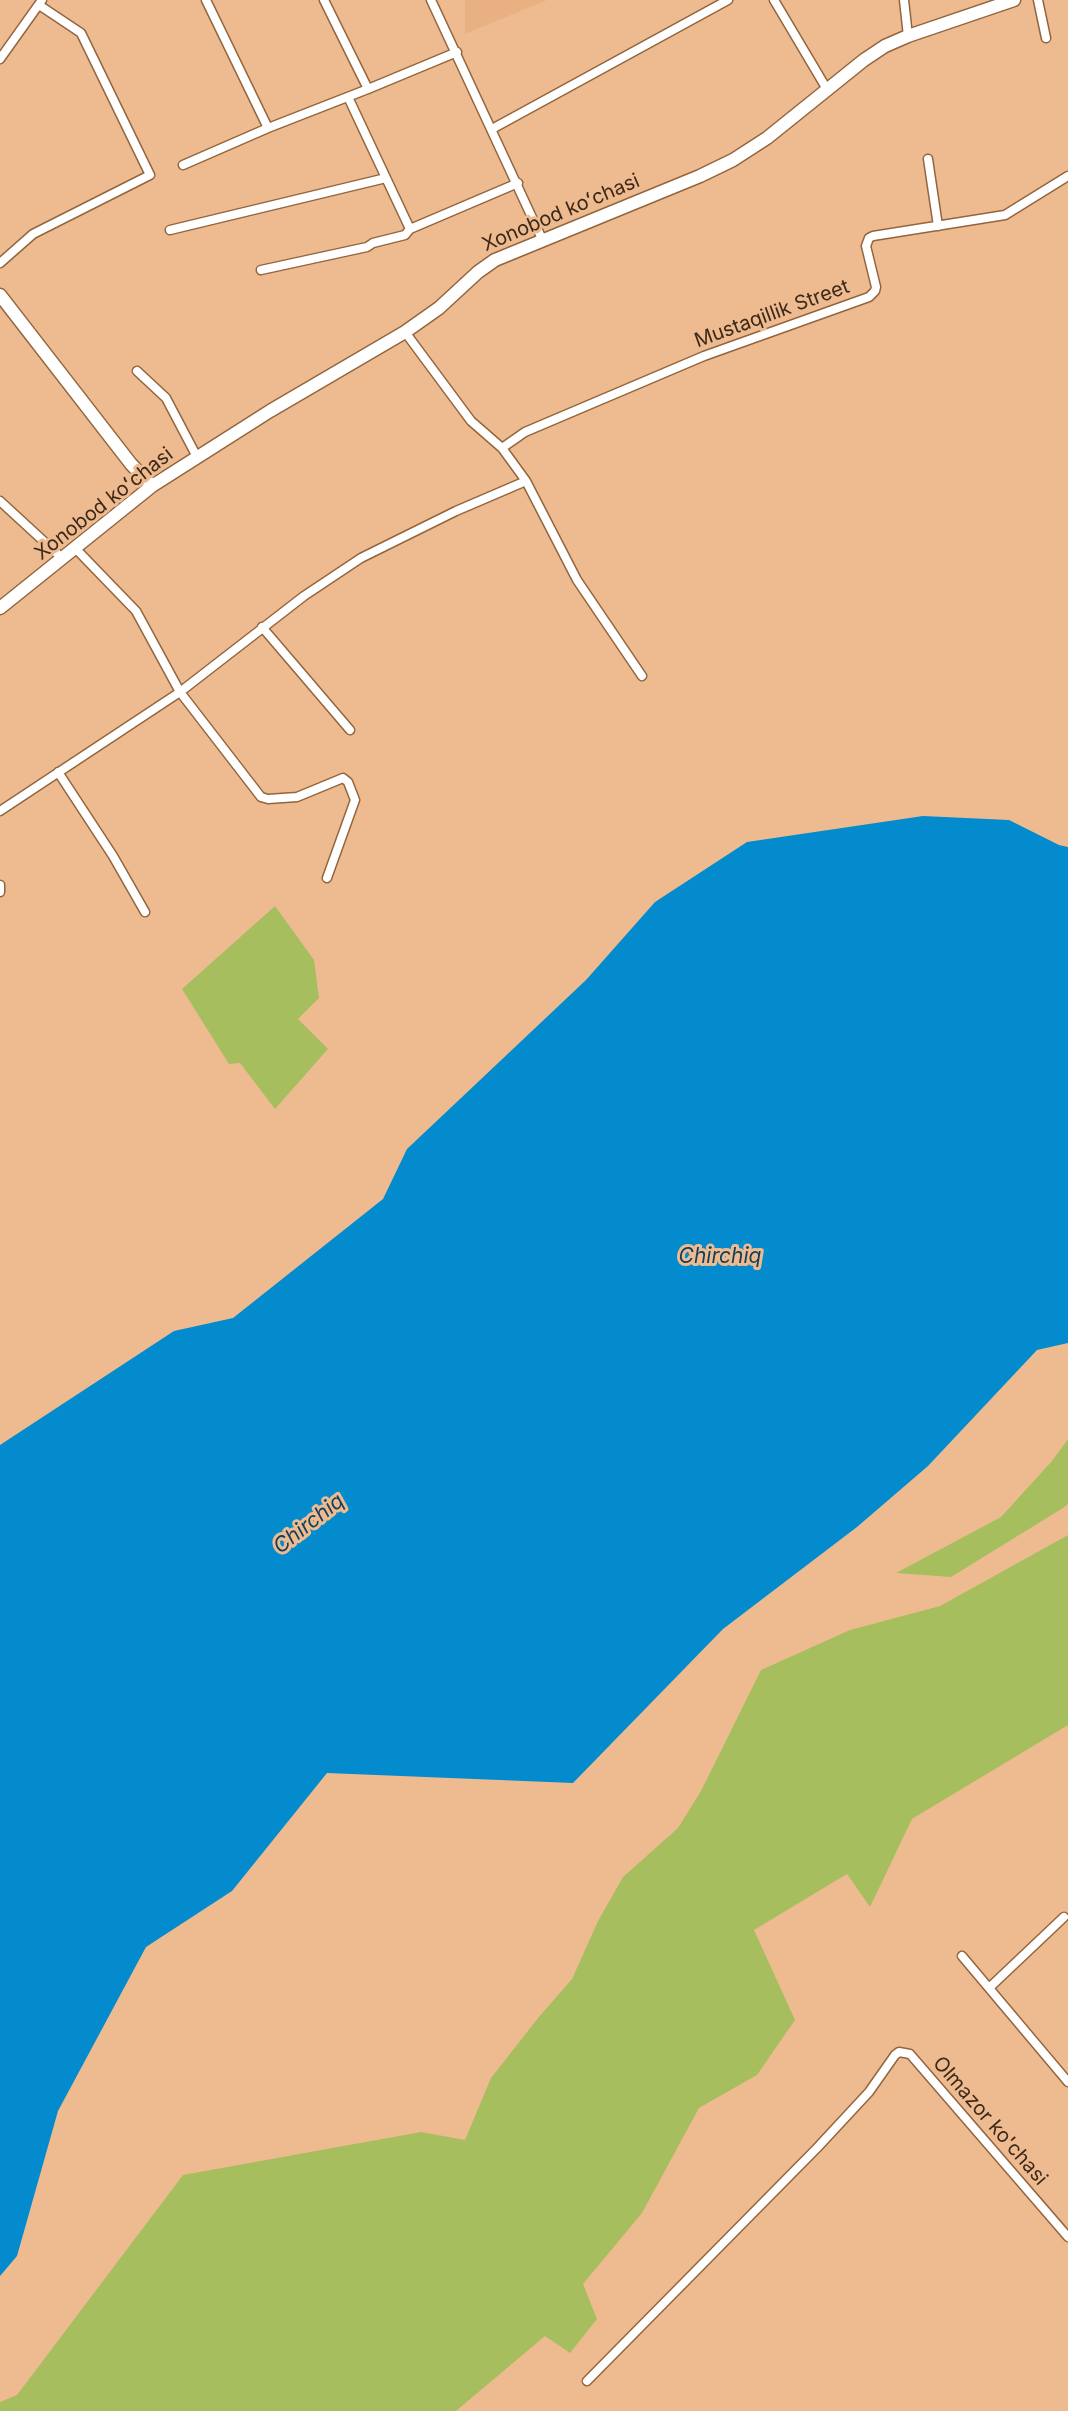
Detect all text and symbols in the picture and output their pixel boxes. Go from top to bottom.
street label: Xonobod koʻchasi [479,169,643,257]
street label: Mustaqillik Street [691,275,853,353]
street label: Xonobod koʻchasi [30,443,178,565]
water label: Chirchiq [679,1244,761,1270]
water label: Chirchiq [269,1489,349,1559]
street label: Olmazor ko'chasi [928,2052,1052,2190]

